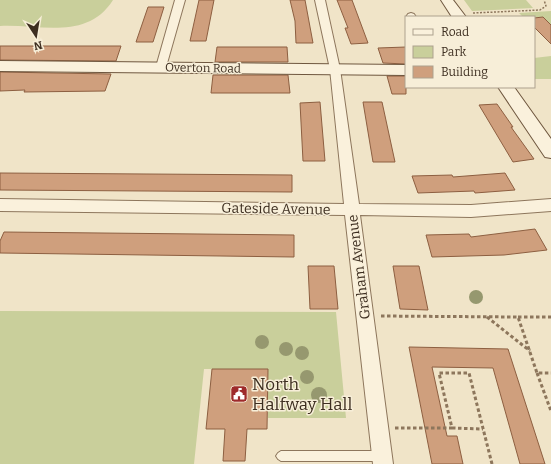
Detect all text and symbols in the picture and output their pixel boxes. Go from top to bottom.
north arrow [16,16,56,56]
legend [405,16,535,88]
text: Road [441,25,469,39]
text: N [32,38,43,53]
text: Park [441,45,467,59]
street label: Overton Road [165,60,241,76]
text: Building [441,65,488,79]
street label: Gateside Avenue [221,200,331,218]
street label: Graham Avenue [344,214,374,320]
place label: North Halfway Hall [252,374,352,415]
public building icon: North Halfway Hall [229,384,249,404]

